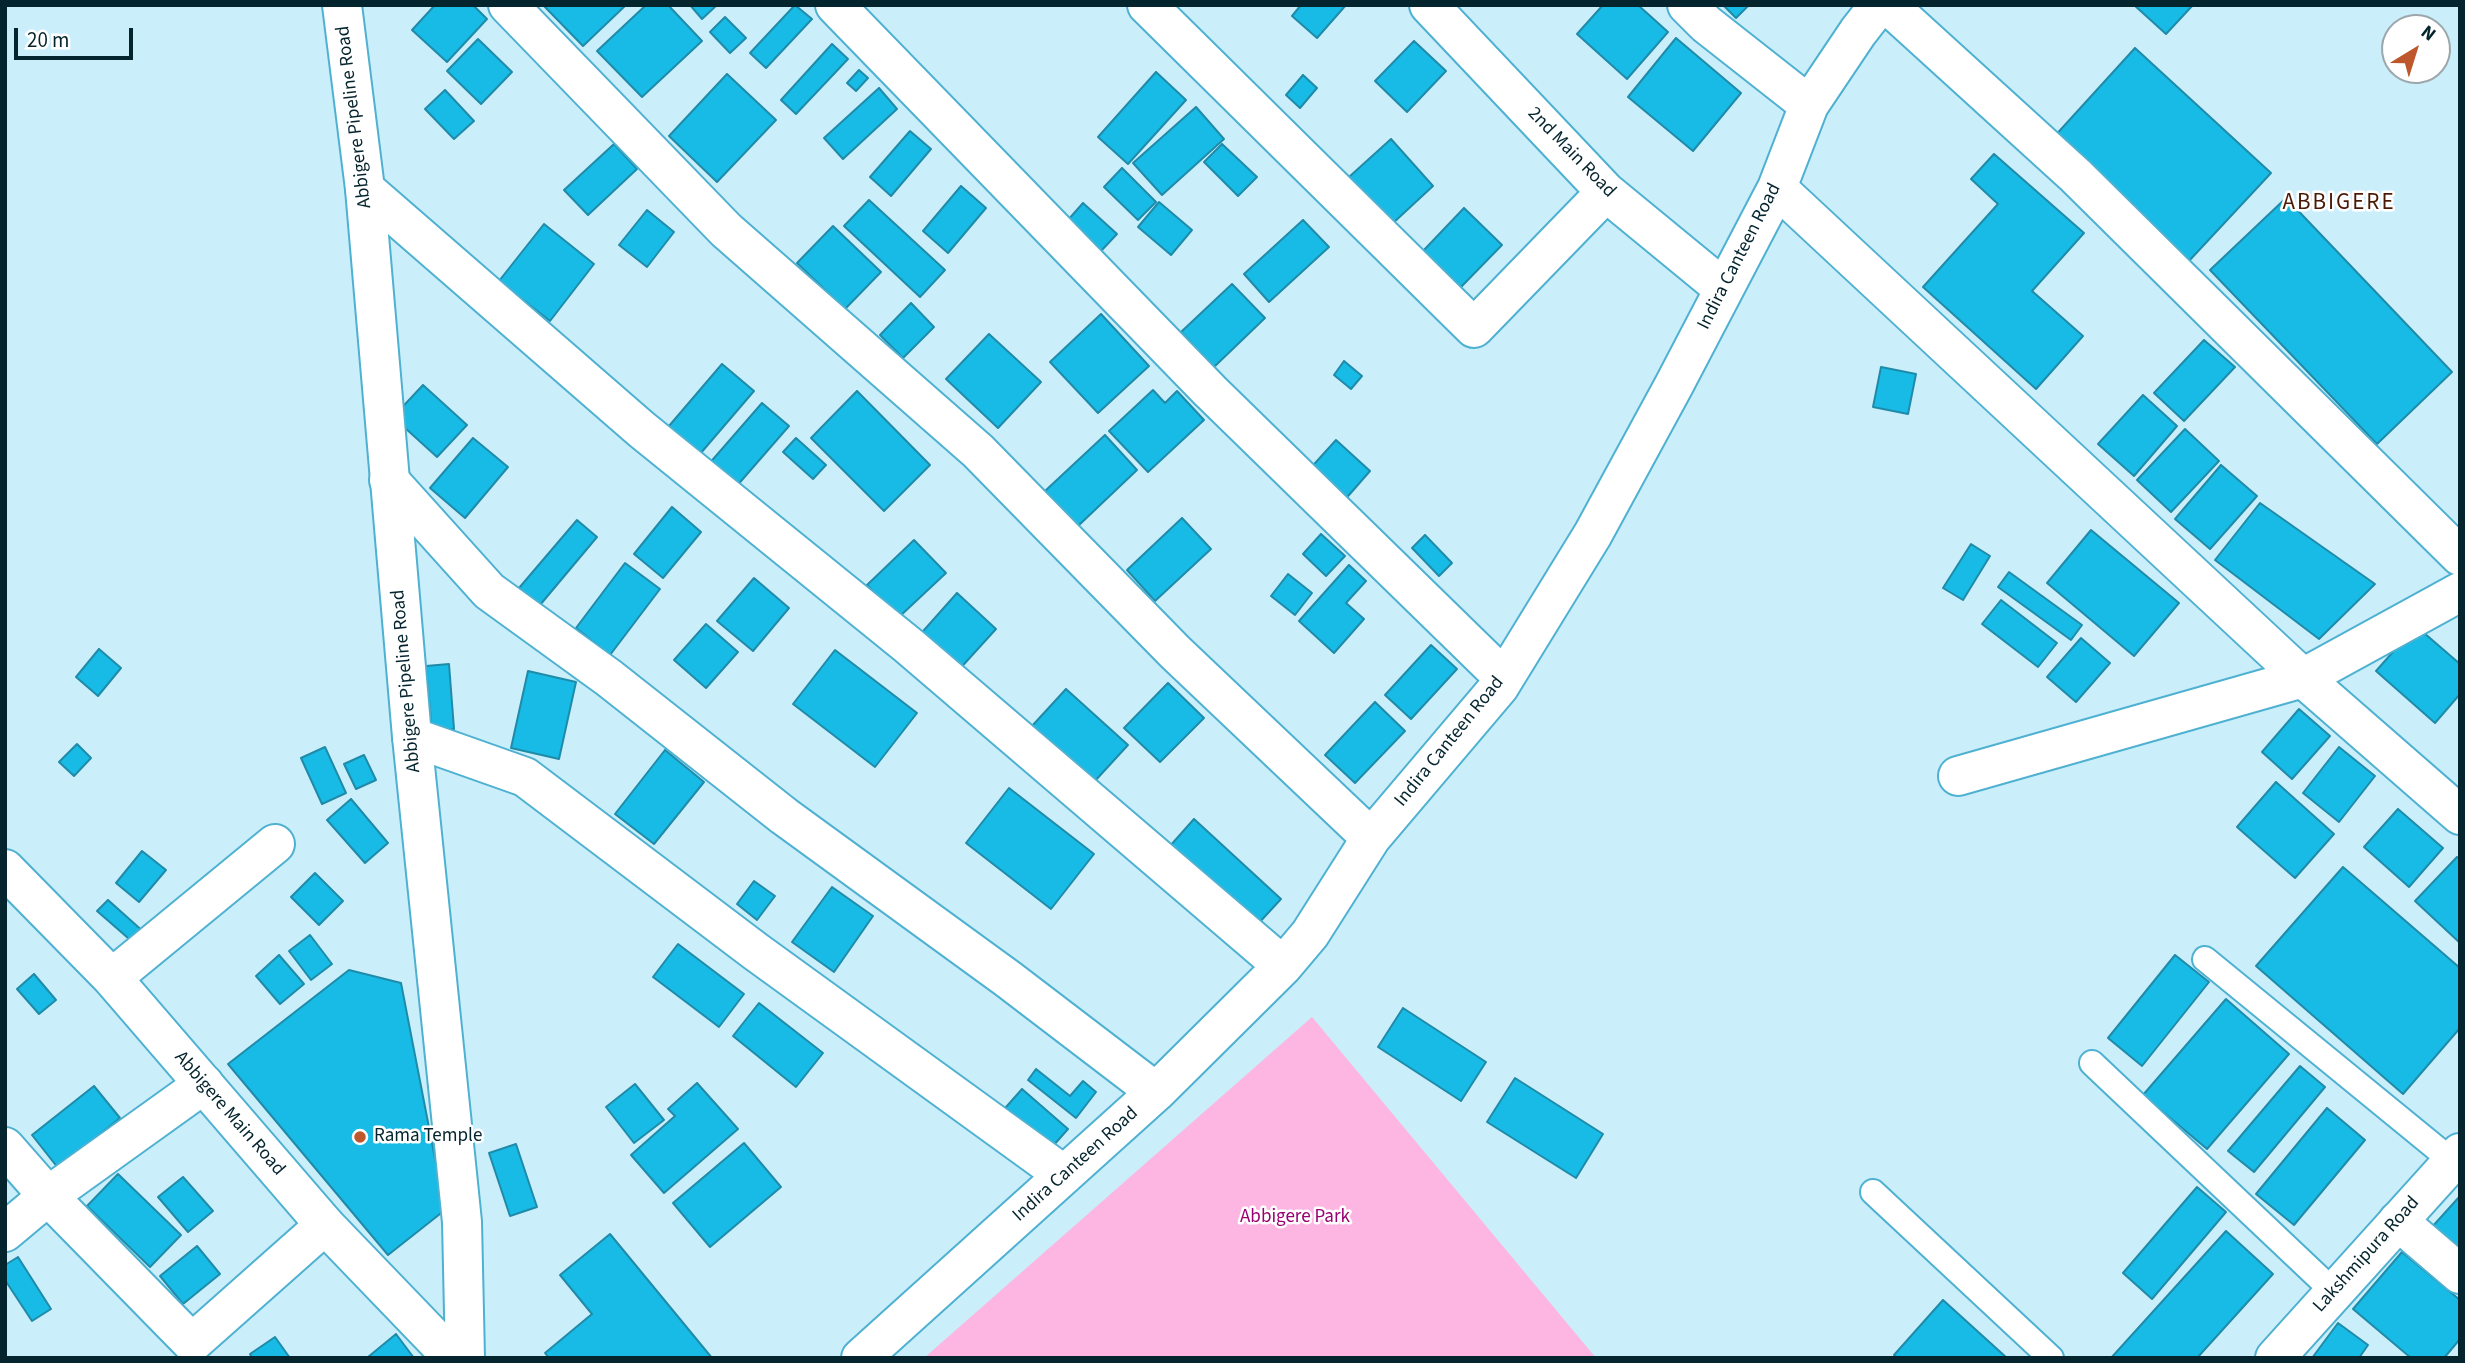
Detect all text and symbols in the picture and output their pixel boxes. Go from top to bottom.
scale bar [18,14,136,58]
north arrow [2381,14,2451,84]
text: N [2415,19,2441,48]
street label: Abbigere Pipeline Road [332,24,378,210]
text: 20 m [27,25,69,55]
street label: 2nd Main Road [1522,103,1620,203]
street label: Indira Canteen Road [1693,180,1787,334]
district label: ABBIGERE [2283,190,2395,218]
street label: Abbigere Pipeline Road [388,589,426,773]
street label: Indira Canteen Road [1391,672,1509,812]
street label: Abbigere Main Road [169,1047,289,1181]
street label: Indira Canteen Road [1009,1103,1143,1227]
place label: Rama Temple [374,1126,482,1148]
marker: Rama Temple [352,1129,368,1145]
street label: Lakshmipura Road [2309,1192,2425,1318]
park label: Abbigere Park [1240,1207,1350,1229]

